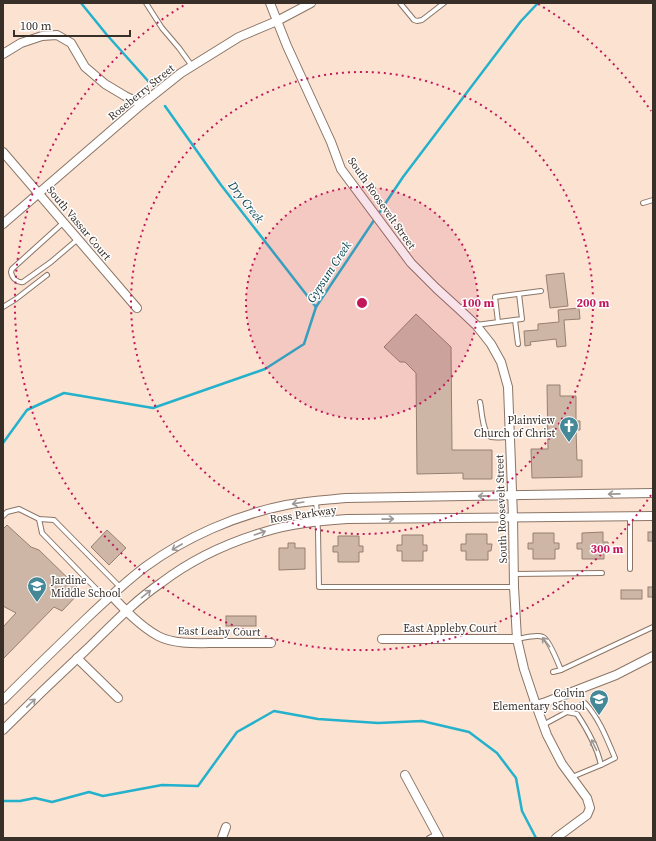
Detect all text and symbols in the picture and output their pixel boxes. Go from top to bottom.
scale bar [14,12,130,38]
text: 100 m [20,18,52,34]
street label: Roseberry Street [105,61,178,124]
street label: South Roosevelt Street [344,154,419,253]
water label: Dry Creek [224,177,268,226]
street label: South Vassar Court [43,183,114,264]
water label: Gypsum Creek [303,238,355,306]
text: 100 m [462,295,495,311]
text: 200 m [577,295,610,311]
centre of rings [355,296,369,310]
place label: Plainview Church of Christ [474,413,556,441]
church icon: Plainview Church of Christ [558,415,580,443]
street label: South Roosevelt Street [492,454,511,564]
one-way arrow [608,490,621,498]
one-way arrow [478,492,491,500]
one-way arrow [292,499,305,507]
street label: Ross Parkway [269,502,338,527]
one-way arrow [381,515,394,523]
one-way arrow [253,529,266,536]
text: 300 m [591,541,624,557]
one-way arrow [171,543,183,551]
place label: Jardine Middle School [50,573,121,601]
school or university icon: Jardine Middle School [26,575,48,603]
one-way arrow [140,590,151,599]
street label: East Appleby Court [403,621,497,636]
street label: East Leahy Court [177,623,261,640]
one-way arrow [542,636,550,647]
place label: Colvin Elementary School [493,686,585,714]
school or university icon: Colvin Elementary School [588,688,610,716]
one-way arrow [26,698,36,708]
one-way arrow [590,739,597,751]

